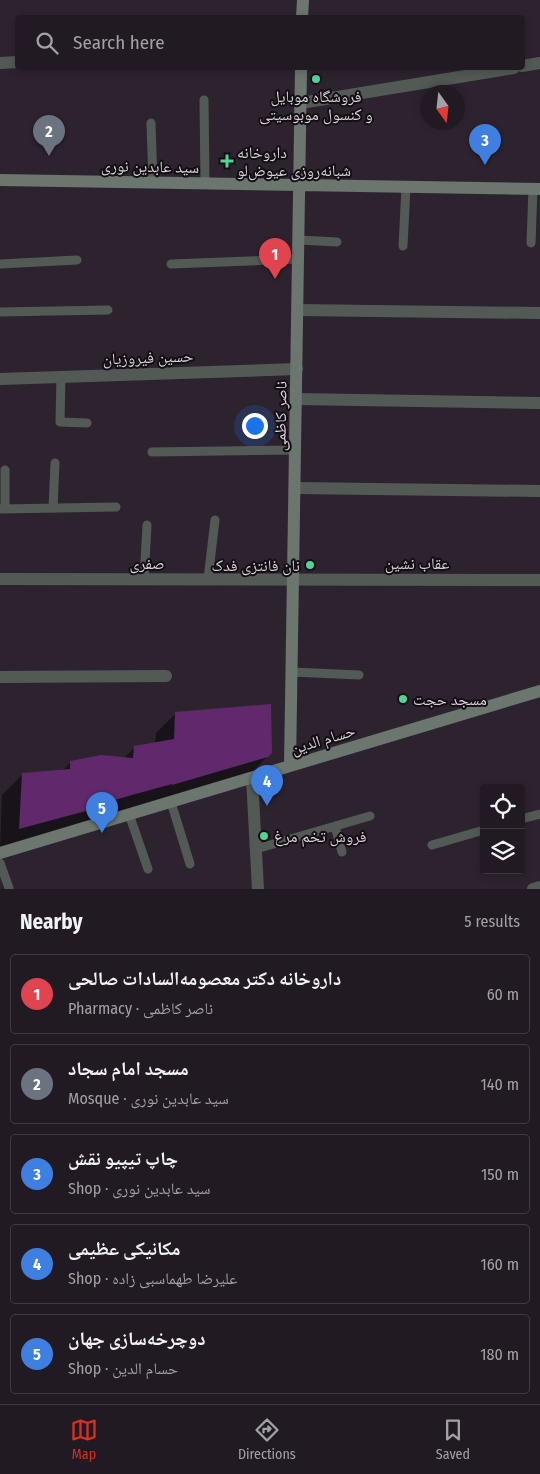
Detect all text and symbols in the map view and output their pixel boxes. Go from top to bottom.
search box [15,15,525,70]
icon: search [33,29,61,57]
text: Search here [73,31,165,54]
marker: فروشگاه موبایل و کنسول موبوسیتی [310,73,322,85]
north arrow [420,85,465,130]
place label: فروشگاه موبایل و کنسول موبوسیتی [259,87,373,125]
pin: 2 [33,115,65,156]
pin: 3 [469,124,501,165]
place label: داروخانه شبانه‌روزی عیوض‌لو [237,143,351,181]
marker: داروخانه شبانه‌روزی عیوض‌لو [221,155,233,167]
street label: سید عابدین نوری [101,156,199,178]
pin: 1 [259,238,291,279]
street label: حسین فیروزیان [102,346,194,370]
street label: ناصر کاظمی [270,381,292,451]
your location [242,413,268,439]
street label: صفری [129,554,165,574]
street label: عقاب نشین [385,554,449,574]
place label: نان فانتزی فدک [212,556,300,576]
marker: نان فانتزی فدک [304,559,316,571]
place label: مسجد حجت [413,690,487,709]
marker: مسجد حجت [397,693,409,705]
street label: حسام الدین [289,721,358,759]
pin: 4 [251,765,283,806]
map controls [480,784,525,874]
button: locate [480,784,525,829]
pin: 5 [86,792,118,833]
place label: فروش تخم مرغ [274,827,366,847]
button: layers [480,829,525,874]
marker: فروش تخم مرغ [258,830,270,842]
text: Nearby [20,909,82,935]
text: 5 results [464,912,520,931]
text: داروخانه دکتر معصومه‌السادات صالحی [68,967,341,990]
text: 1 [34,985,40,1004]
text: 60 m [487,985,519,1004]
text: Pharmacy · ناصر کاظمی [68,999,213,1018]
text: مسجد امام سجاد [68,1057,189,1080]
text: 2 [33,1075,41,1094]
text: 140 m [481,1075,519,1094]
text: Mosque · سید عابدین نوری [68,1089,229,1108]
text: چاپ تیپیو نقش [68,1147,178,1170]
text: 3 [33,1165,41,1184]
text: 150 m [481,1165,519,1184]
text: Shop · سید عابدین نوری [68,1179,211,1198]
text: مکانیکی عظیمی [68,1237,180,1260]
text: 4 [33,1255,41,1274]
text: 160 m [480,1255,519,1274]
text: Shop · علیرضا طهماسبی زاده [68,1269,237,1288]
text: دوچرخه‌سازی جهان [68,1327,206,1350]
text: 5 [33,1345,41,1364]
text: 180 m [480,1345,519,1364]
text: Shop · حسام الدین [68,1359,178,1378]
tab: Map [70,1416,98,1463]
tab: Directions [238,1416,296,1463]
tab: Saved [436,1416,470,1463]

